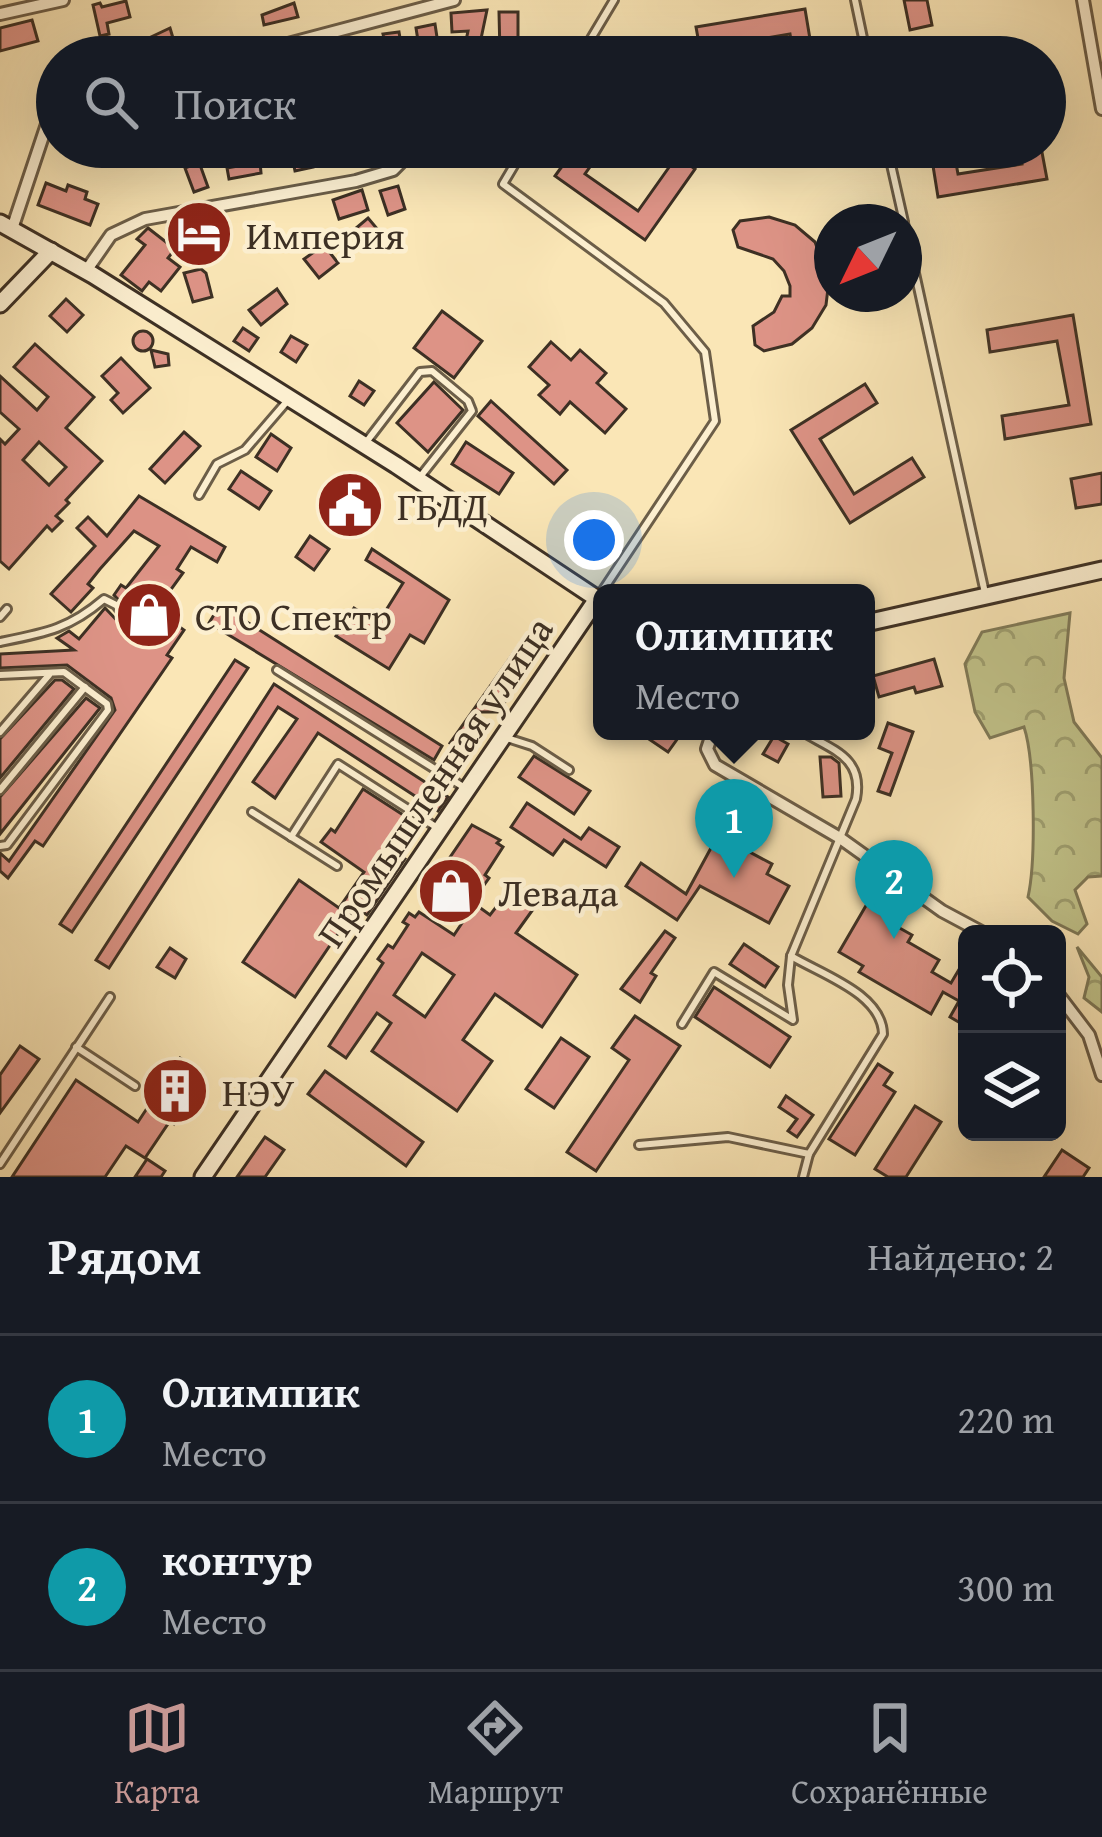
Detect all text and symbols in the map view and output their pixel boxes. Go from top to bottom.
search box [36,36,1066,168]
icon: search [78,69,144,135]
text: Поиск [174,70,296,135]
hotel icon: Империя [164,199,234,269]
north arrow [814,204,922,312]
place label: Империя [246,206,404,263]
public building icon: ГБДД [315,470,385,540]
place label: ГБДД [397,477,488,534]
your location [564,510,624,570]
shop icon: СТО Спектр [114,580,184,650]
popup [593,584,875,740]
place label: СТО Спектр [195,587,392,644]
text: Олимпик [635,601,833,666]
street label: Промышленная улица [302,604,566,958]
text: Место [635,666,740,723]
pin: 1 [695,779,773,878]
pin: 2 [855,840,933,939]
shop icon: Левада [416,856,486,926]
place label: Левада [498,863,619,920]
map controls [958,925,1066,1141]
button: locate [958,925,1066,1033]
button: layers [958,1033,1066,1141]
building icon: НЭУ [140,1056,210,1126]
place label: НЭУ [222,1063,294,1120]
text: Рядом [48,1218,202,1293]
text: Найдено: 2 [867,1227,1054,1284]
text: Олимпик [162,1358,360,1423]
text: 1 [77,1390,97,1447]
text: 220 m [957,1390,1054,1447]
text: Место [162,1423,267,1480]
text: контур [162,1526,313,1591]
text: 2 [77,1558,97,1615]
text: 300 m [957,1558,1054,1615]
text: Место [162,1591,267,1648]
tab: Карта [114,1695,200,1815]
tab: Маршрут [428,1695,563,1815]
tab: Сохранённые [791,1695,988,1815]

